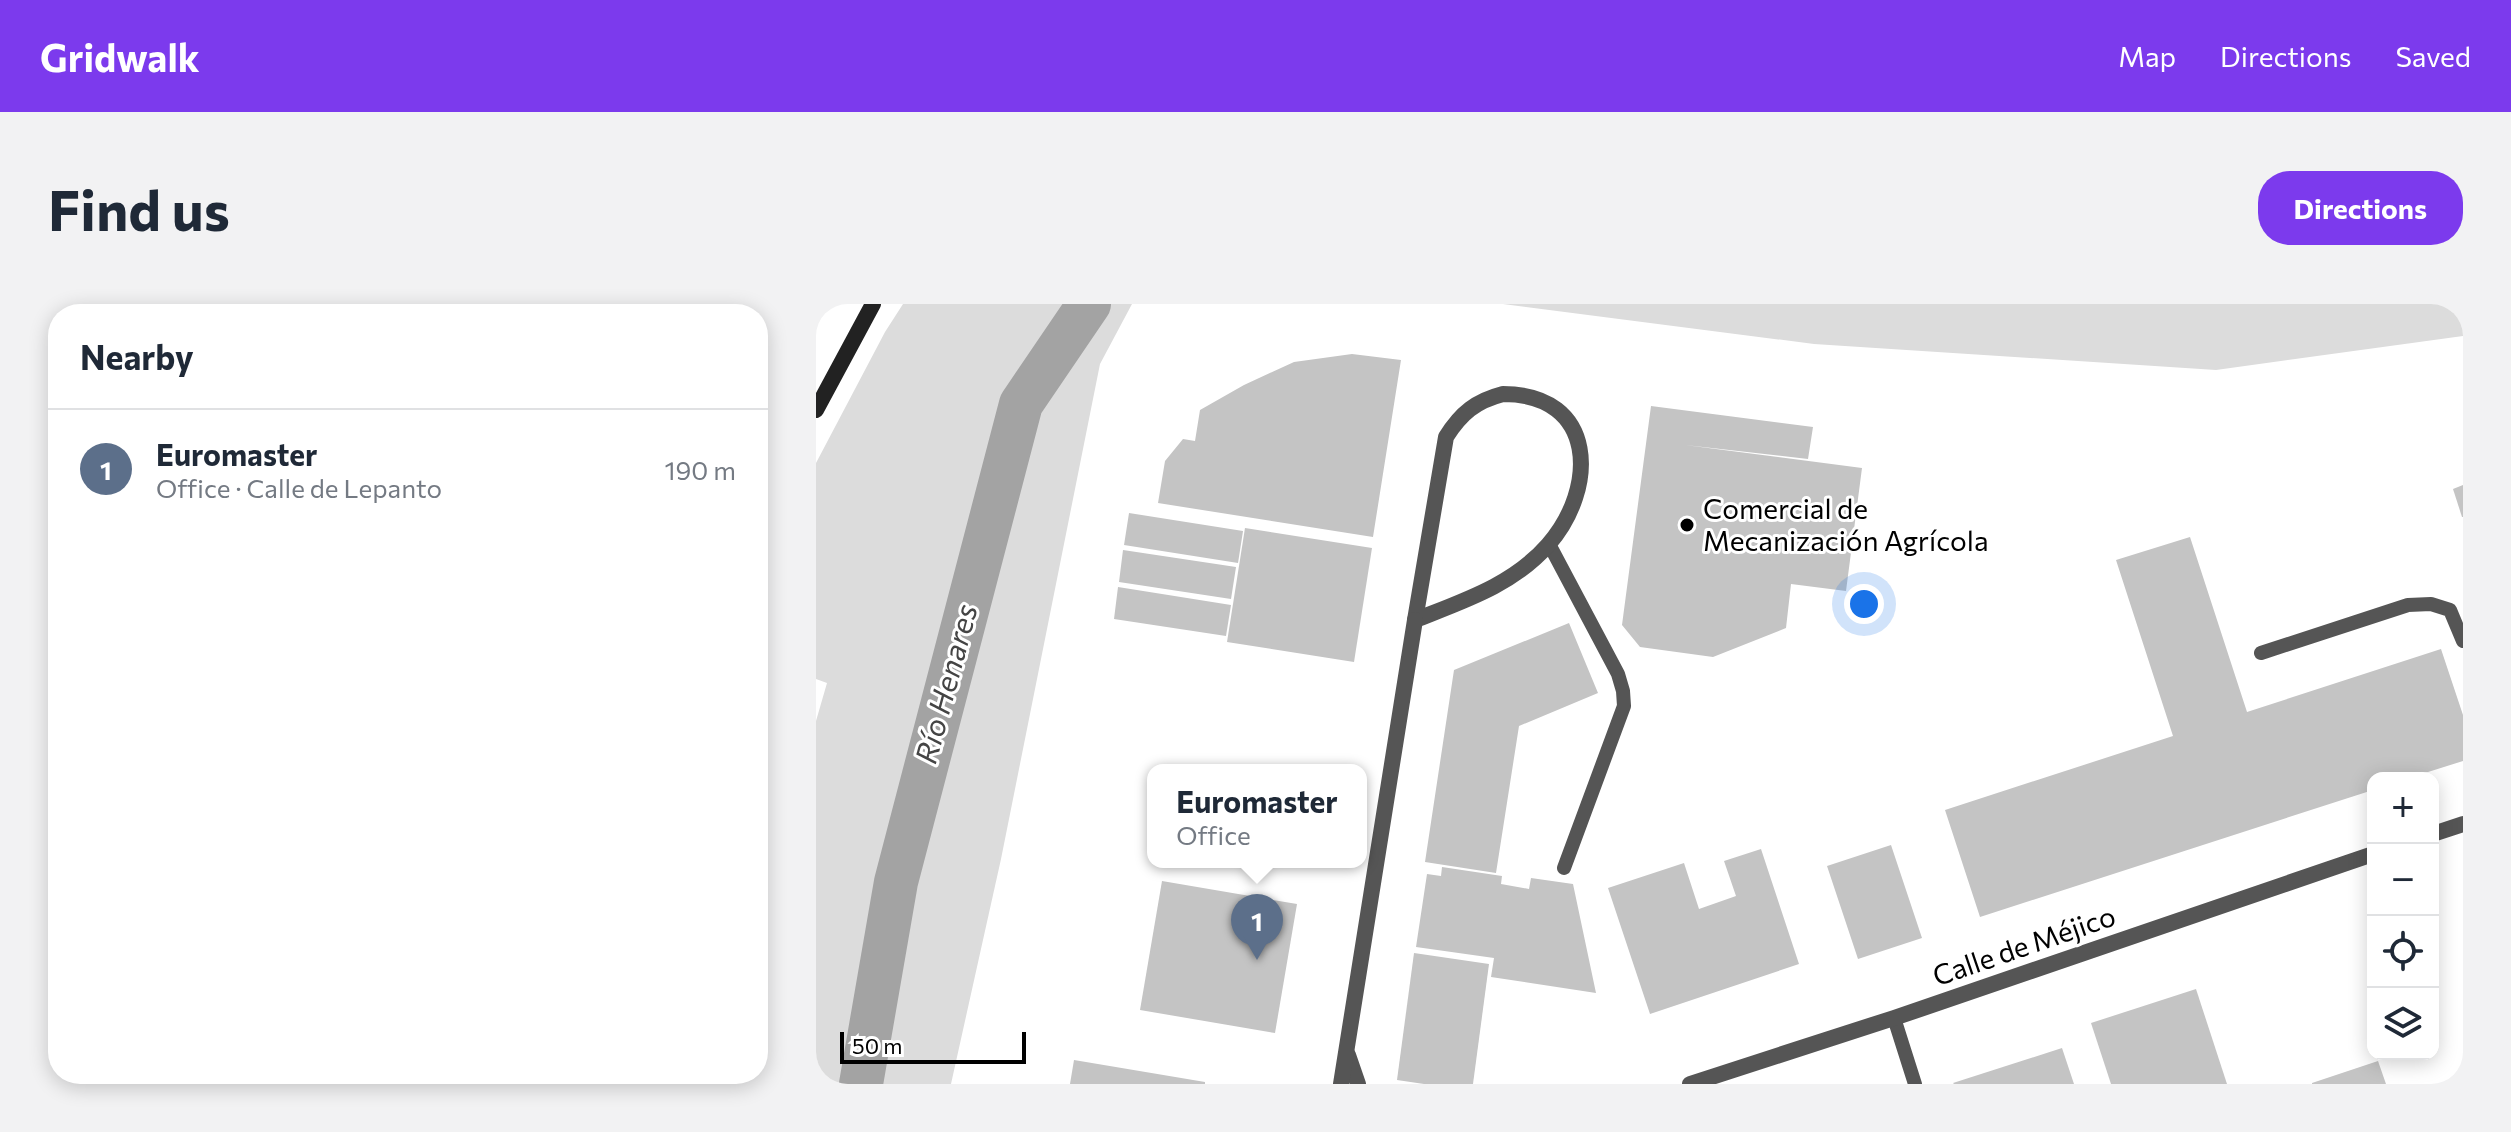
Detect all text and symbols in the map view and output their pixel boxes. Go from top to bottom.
text: Gridwalk [40,33,200,80]
text: Map [2118,39,2176,73]
text: Directions [2220,39,2351,73]
text: Saved [2395,39,2471,73]
button: Directions [2258,171,2463,245]
text: Find us [48,174,230,243]
text: Nearby [80,335,194,377]
text: Euromaster [156,435,317,472]
text: 1 [100,454,112,485]
text: 190 m [664,454,736,485]
text: Office · Calle de Lepanto [156,472,442,503]
place label: Comercial de Mecanización Agrícola [1703,491,1989,557]
marker: Comercial de Mecanización Agrícola [1678,516,1696,534]
your location [1844,584,1884,624]
water label: Río Henares [906,600,984,767]
popup [1147,764,1367,868]
map controls [2367,772,2439,1060]
button: + [2367,772,2439,844]
text: Euromaster [1176,782,1338,819]
text: Office [1176,819,1251,850]
button: − [2367,844,2439,916]
pin: 1 [1231,894,1283,960]
street label: Calle de Méjico [1928,898,2119,992]
button: locate [2367,916,2439,988]
button: layers [2367,988,2439,1060]
scale bar [840,1028,1026,1064]
text: 50 m [852,1032,902,1059]

